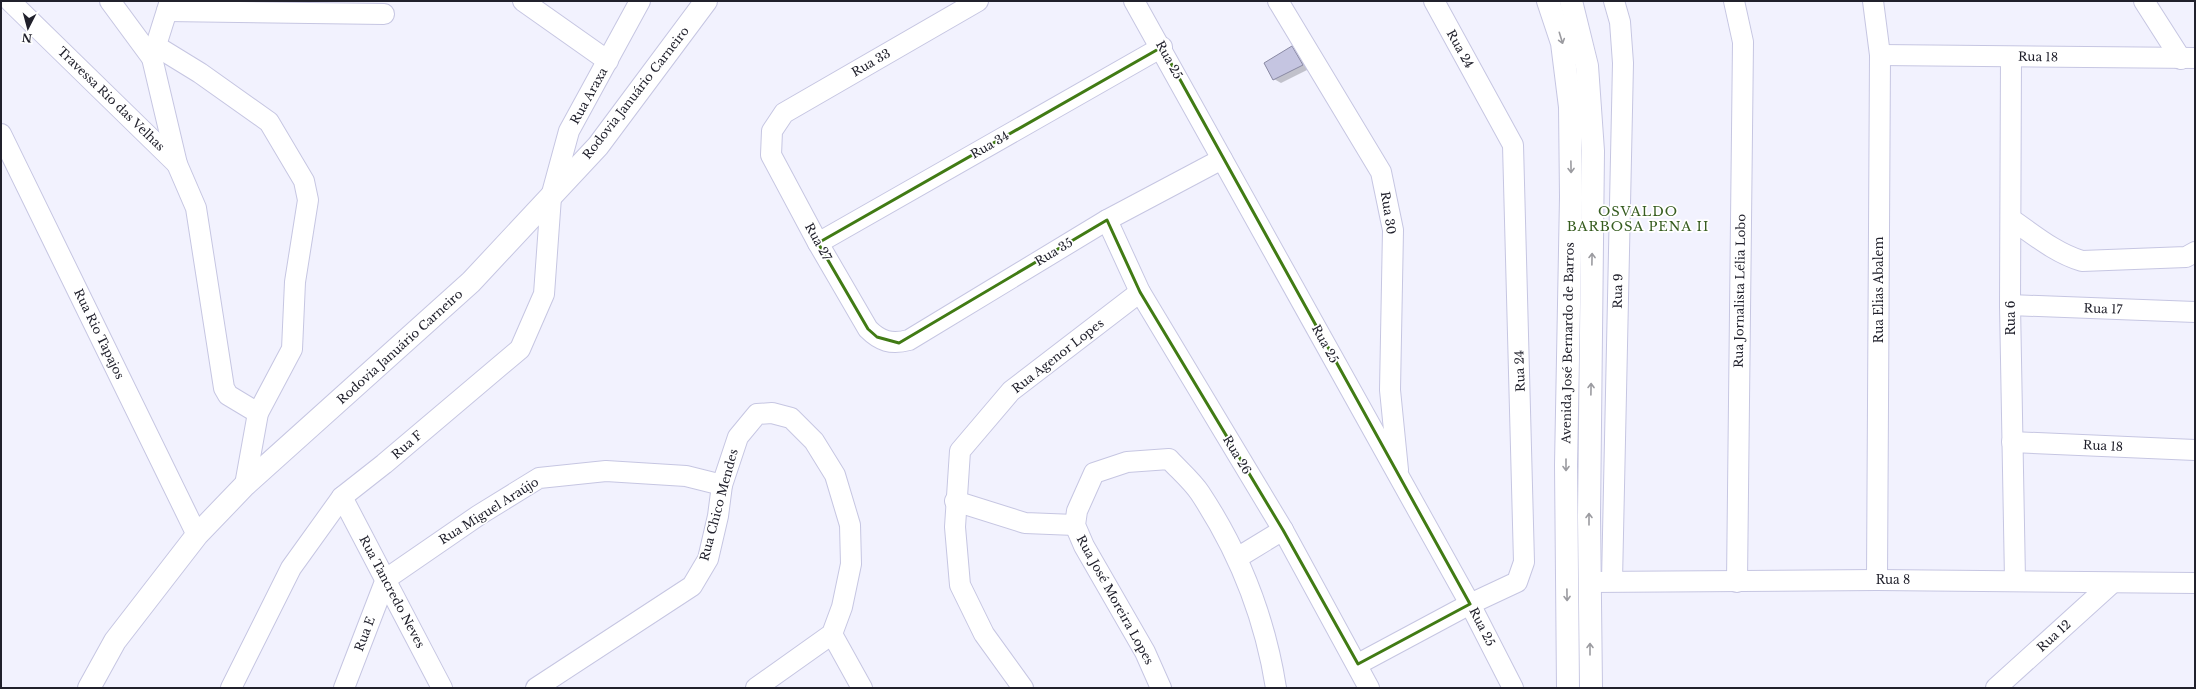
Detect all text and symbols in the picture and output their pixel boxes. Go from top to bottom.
north arrow [8,8,48,48]
street label: Rodovia Januário Carneiro [579,23,692,162]
street label: Rua 24 [1444,27,1477,71]
text: N [20,30,33,45]
one-way arrow [1558,31,1565,44]
street label: Rua 25 [1153,38,1186,82]
street label: Travessa Rio das Velhas [55,44,168,154]
street label: Rua 33 [849,46,893,80]
street label: Rua 18 [2018,49,2058,64]
street label: Rua Araxa [567,64,610,127]
street label: Rua 34 [968,128,1012,162]
one-way arrow [1567,160,1575,173]
street label: Rua 30 [1378,190,1399,236]
district label: OSVALDO BARBOSA PENA II [1567,203,1709,235]
street label: Rua Jornalista Lélia Lobo [1731,214,1748,368]
street label: Rua 27 [802,220,835,264]
street label: Rua 35 [1032,234,1076,269]
street label: Rua Elias Abalem [1871,237,1886,343]
street label: Avenida José Bernardo de Barros [1558,242,1577,445]
one-way arrow [1588,253,1596,266]
street label: Rua 9 [1610,273,1625,309]
street label: Rua Rio Tapajos [71,286,128,381]
street label: Rodovia Januário Carneiro [334,286,466,407]
street label: Rua 6 [2003,300,2018,336]
street label: Rua 17 [2083,300,2124,317]
street label: Rua Agenor Lopes [1009,315,1107,396]
street label: Rua 25 [1309,322,1342,366]
street label: Rua 24 [1511,350,1528,392]
one-way arrow [1587,383,1595,396]
street label: Rua F [388,427,425,462]
street label: Rua 26 [1220,433,1255,477]
street label: Rua 18 [2083,437,2123,454]
street label: Rua Chico Mendes [696,447,741,563]
one-way arrow [1562,458,1570,471]
street label: Rua Miguel Araújo [436,474,541,547]
one-way arrow [1586,513,1593,526]
street label: Rua Tancredo Neves [356,533,428,651]
street label: Rua José Moreira Lopes [1074,533,1157,667]
street label: Rua 8 [1876,572,1910,587]
one-way arrow [1563,588,1571,601]
street label: Rua 25 [1466,605,1499,649]
street label: Rua E [351,614,378,653]
street label: Rua 12 [2034,617,2074,655]
one-way arrow [1587,643,1594,656]

